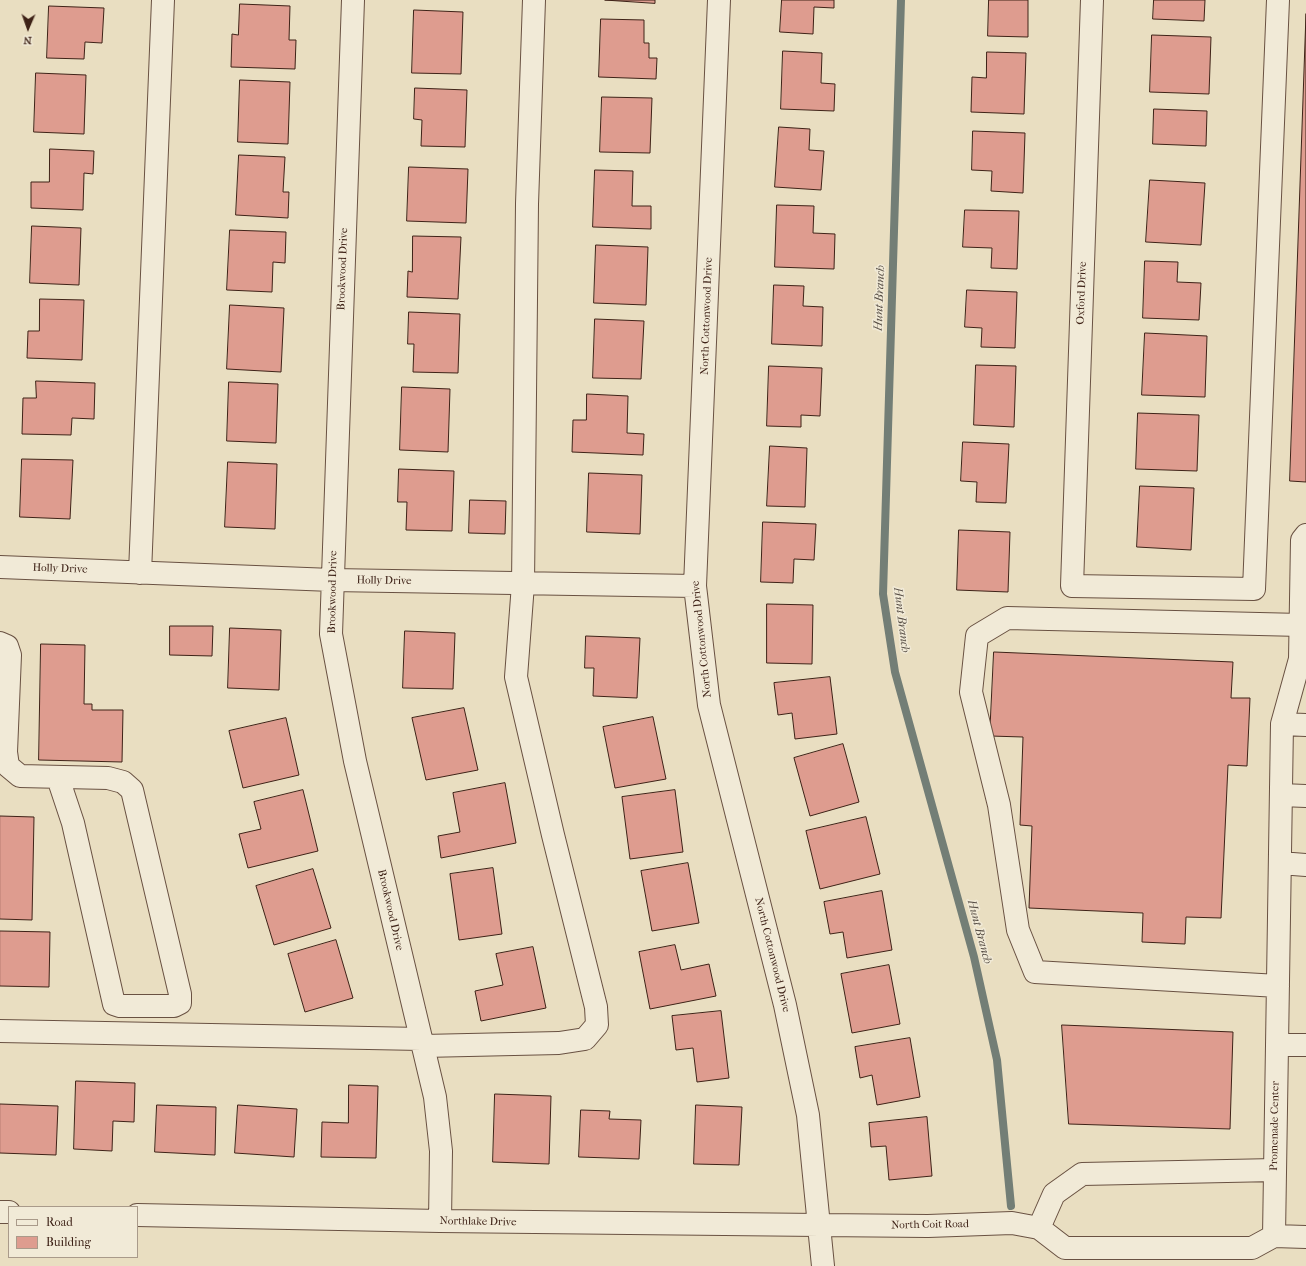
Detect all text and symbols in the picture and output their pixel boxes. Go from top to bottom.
north arrow [8,8,48,48]
text: N [23,34,32,47]
street label: Brookwood Drive [335,227,351,311]
street label: North Cottonwood Drive [698,257,716,375]
street label: Oxford Drive [1074,261,1090,325]
water label: Hunt Branch [872,265,888,331]
street label: Brookwood Drive [326,550,340,634]
street label: Holly Drive [32,561,88,577]
street label: Holly Drive [356,574,412,588]
street label: North Cottonwood Drive [689,580,715,698]
water label: Hunt Branch [890,587,912,653]
street label: Brookwood Drive [374,868,406,952]
street label: North Cottonwood Drive [751,896,793,1014]
water label: Hunt Branch [964,898,994,966]
street label: Promenade Center [1268,1081,1282,1171]
legend [8,1206,138,1258]
text: Road [46,1215,73,1229]
street label: Northlake Drive [439,1215,517,1229]
street label: North Coit Road [891,1218,969,1232]
text: Building [46,1235,91,1249]

